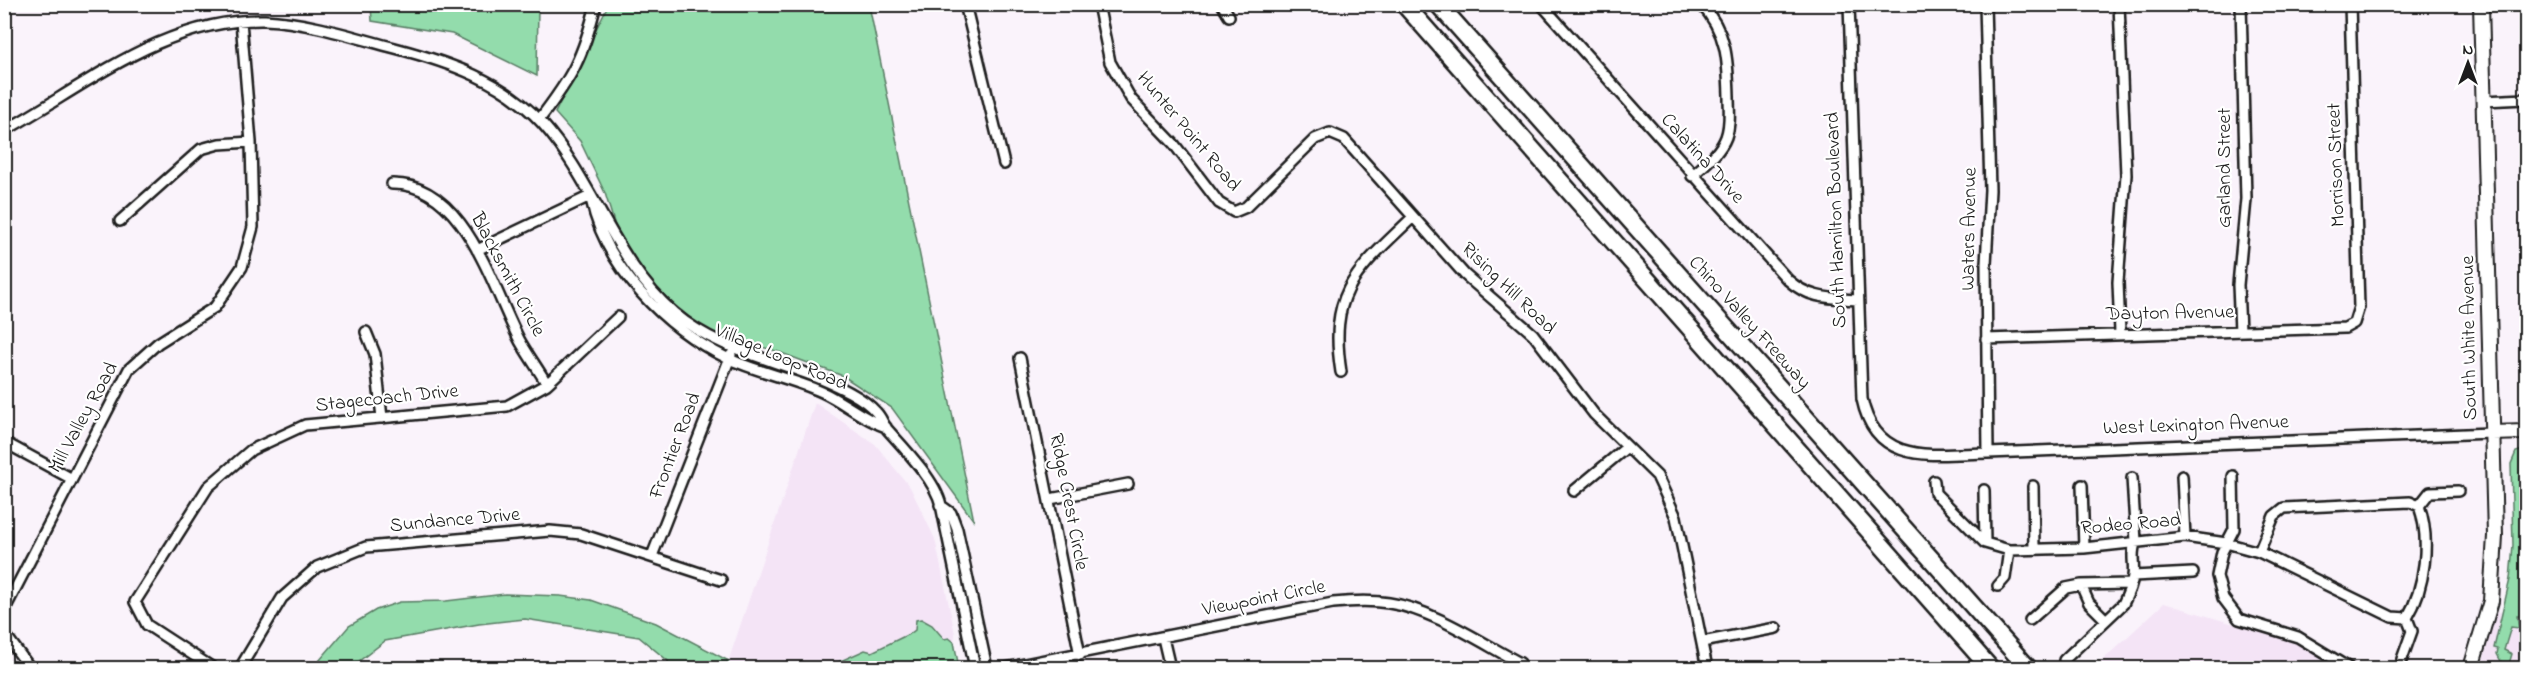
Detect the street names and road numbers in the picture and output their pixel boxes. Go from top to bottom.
street label: Hunter Point Road [1129,66,1247,198]
street label: Morrison Street [2320,102,2354,228]
street label: Calatina Drive [1653,107,1751,211]
street label: Garland Street [2211,108,2240,228]
street label: South Hamilton Boulevard [1819,111,1855,329]
street label: Waters Avenue [1954,167,1986,291]
street label: Blacksmith Circle [462,207,552,342]
street label: Rising Hill Road [1453,236,1562,343]
street label: Chino Valley Freeway [1681,249,1817,397]
street label: South White Avenue [2454,255,2486,421]
street label: Dayton Avenue [2105,298,2234,330]
street label: Village Loop Road [709,317,852,400]
street label: Mill Valley Road [42,357,126,479]
street label: Stagecoach Drive [314,377,460,422]
street label: Frontier Road [642,389,710,504]
street label: West Lexington Avenue [2103,408,2289,445]
street label: Ridge Crest Circle [1040,431,1095,573]
street label: Sundance Drive [389,501,521,541]
street label: Rodeo Road [2080,506,2182,544]
street label: Viewpoint Circle [1199,573,1328,625]

